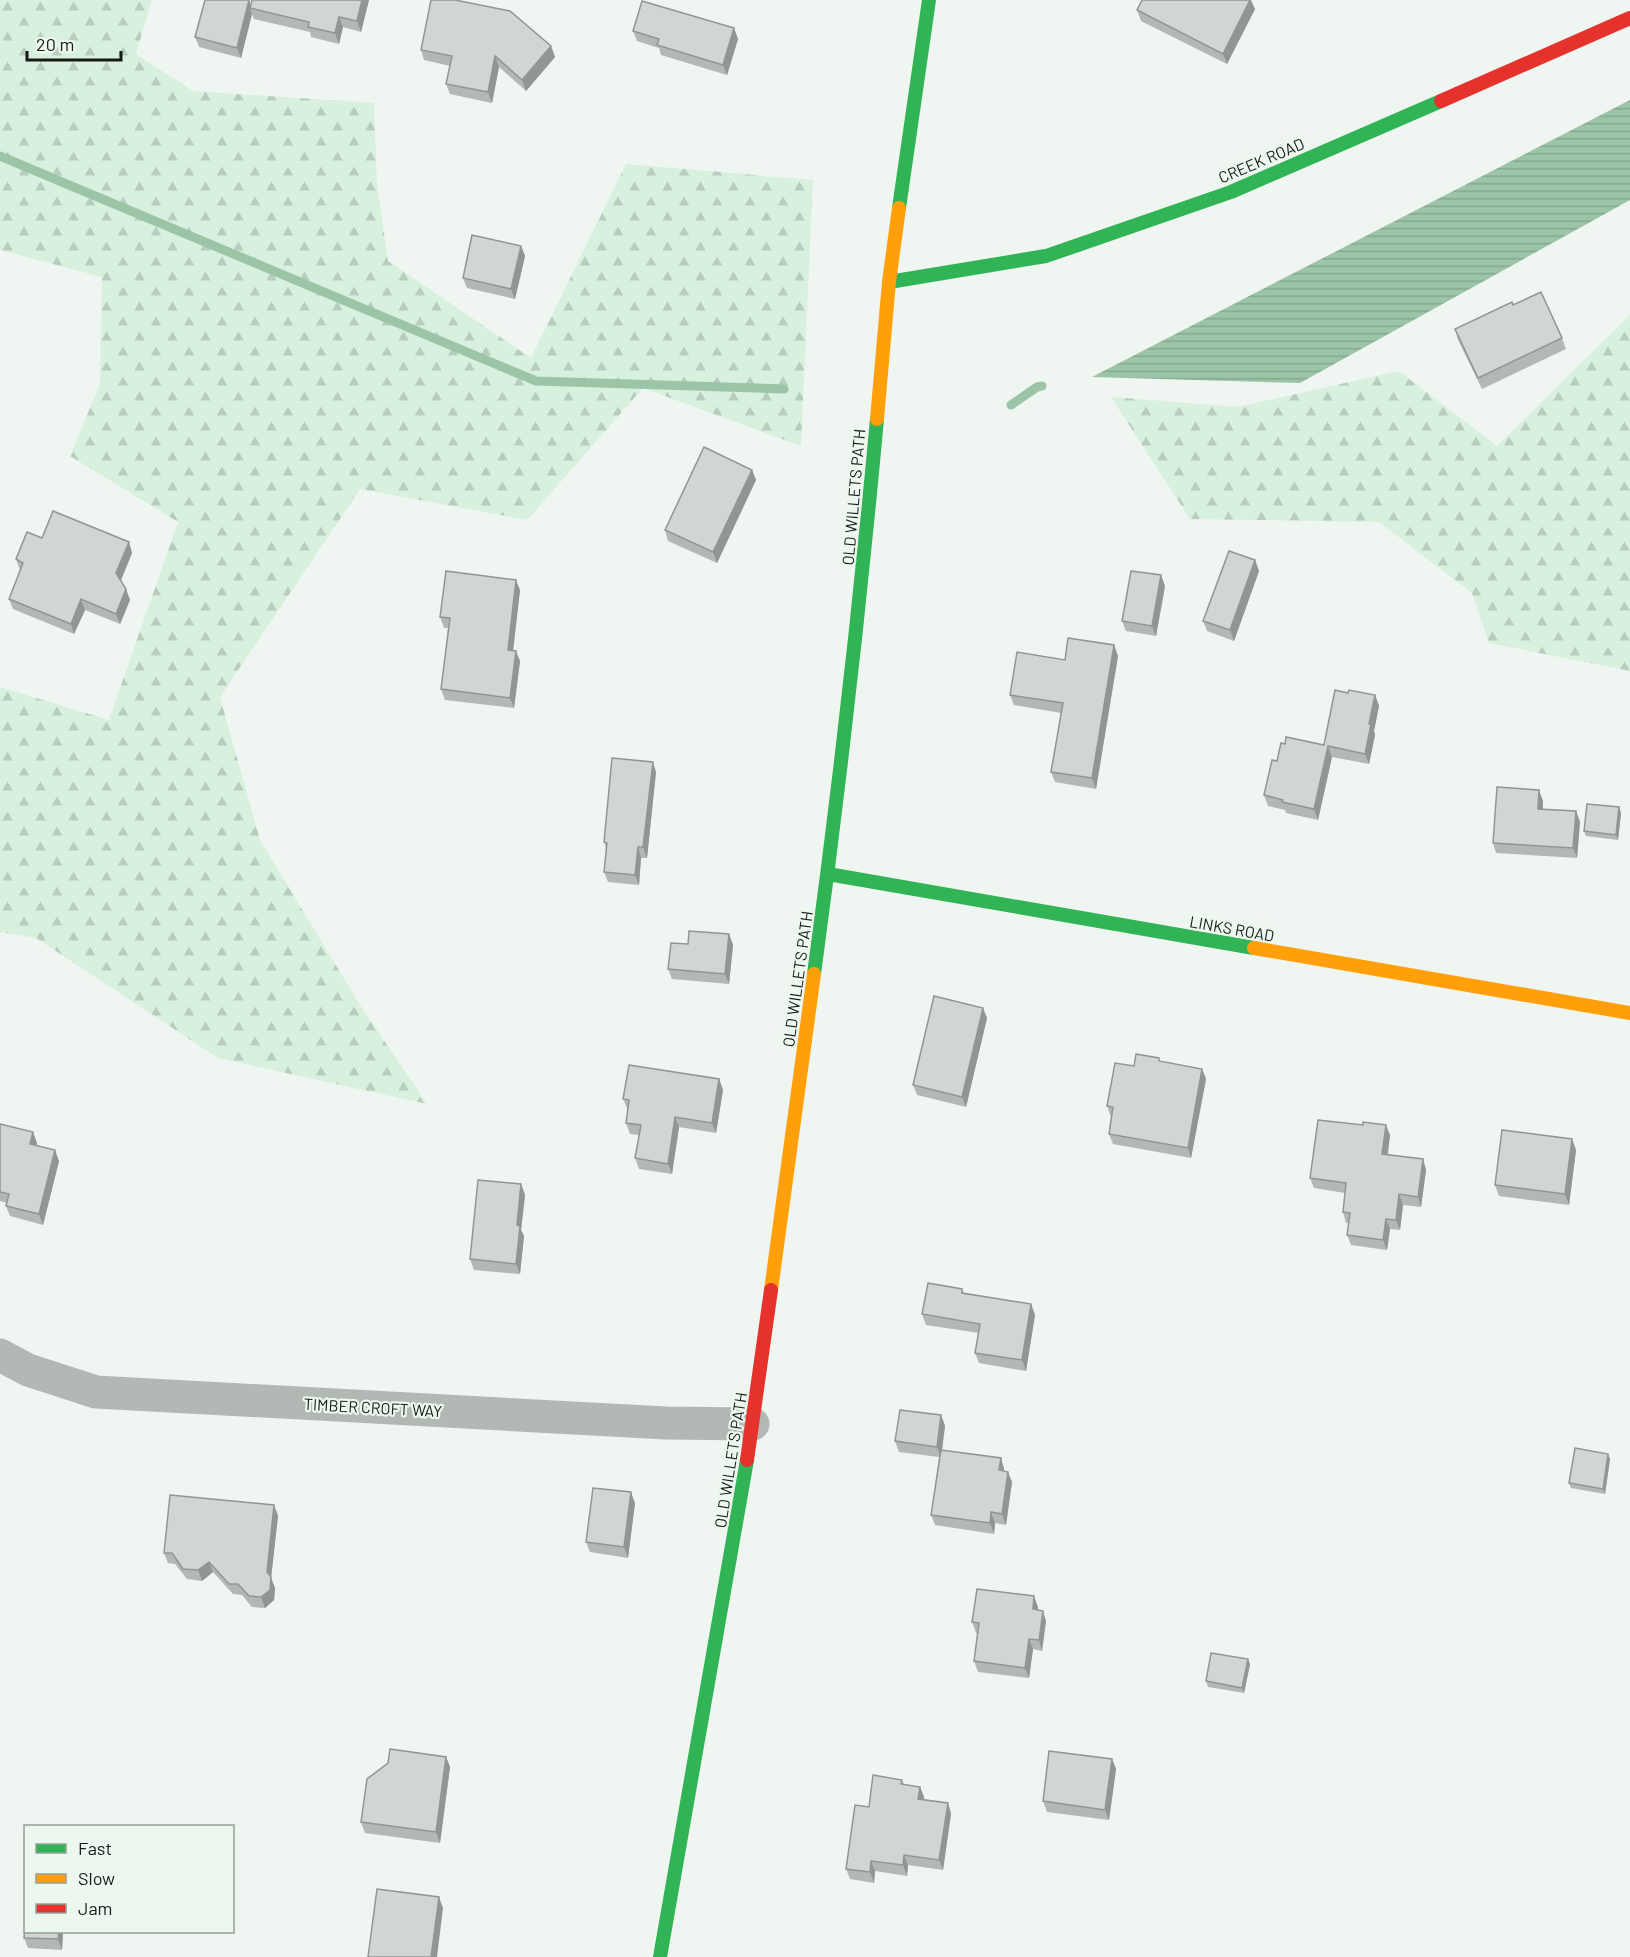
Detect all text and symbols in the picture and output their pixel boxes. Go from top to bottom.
scale bar [27,24,122,62]
text: 20 m [36,33,74,55]
street label: CREEK ROAD [1215,133,1307,187]
street label: OLD WILLETS PATH [838,428,868,566]
street label: OLD WILLETS PATH [778,910,816,1048]
street label: LINKS ROAD [1188,911,1276,945]
street label: OLD WILLETS PATH [710,1391,750,1529]
street label: TIMBER CROFT WAY [303,1394,443,1420]
legend [24,1825,234,1933]
text: Fast [78,1837,112,1859]
text: Slow [78,1867,115,1889]
text: Jam [78,1897,112,1919]

